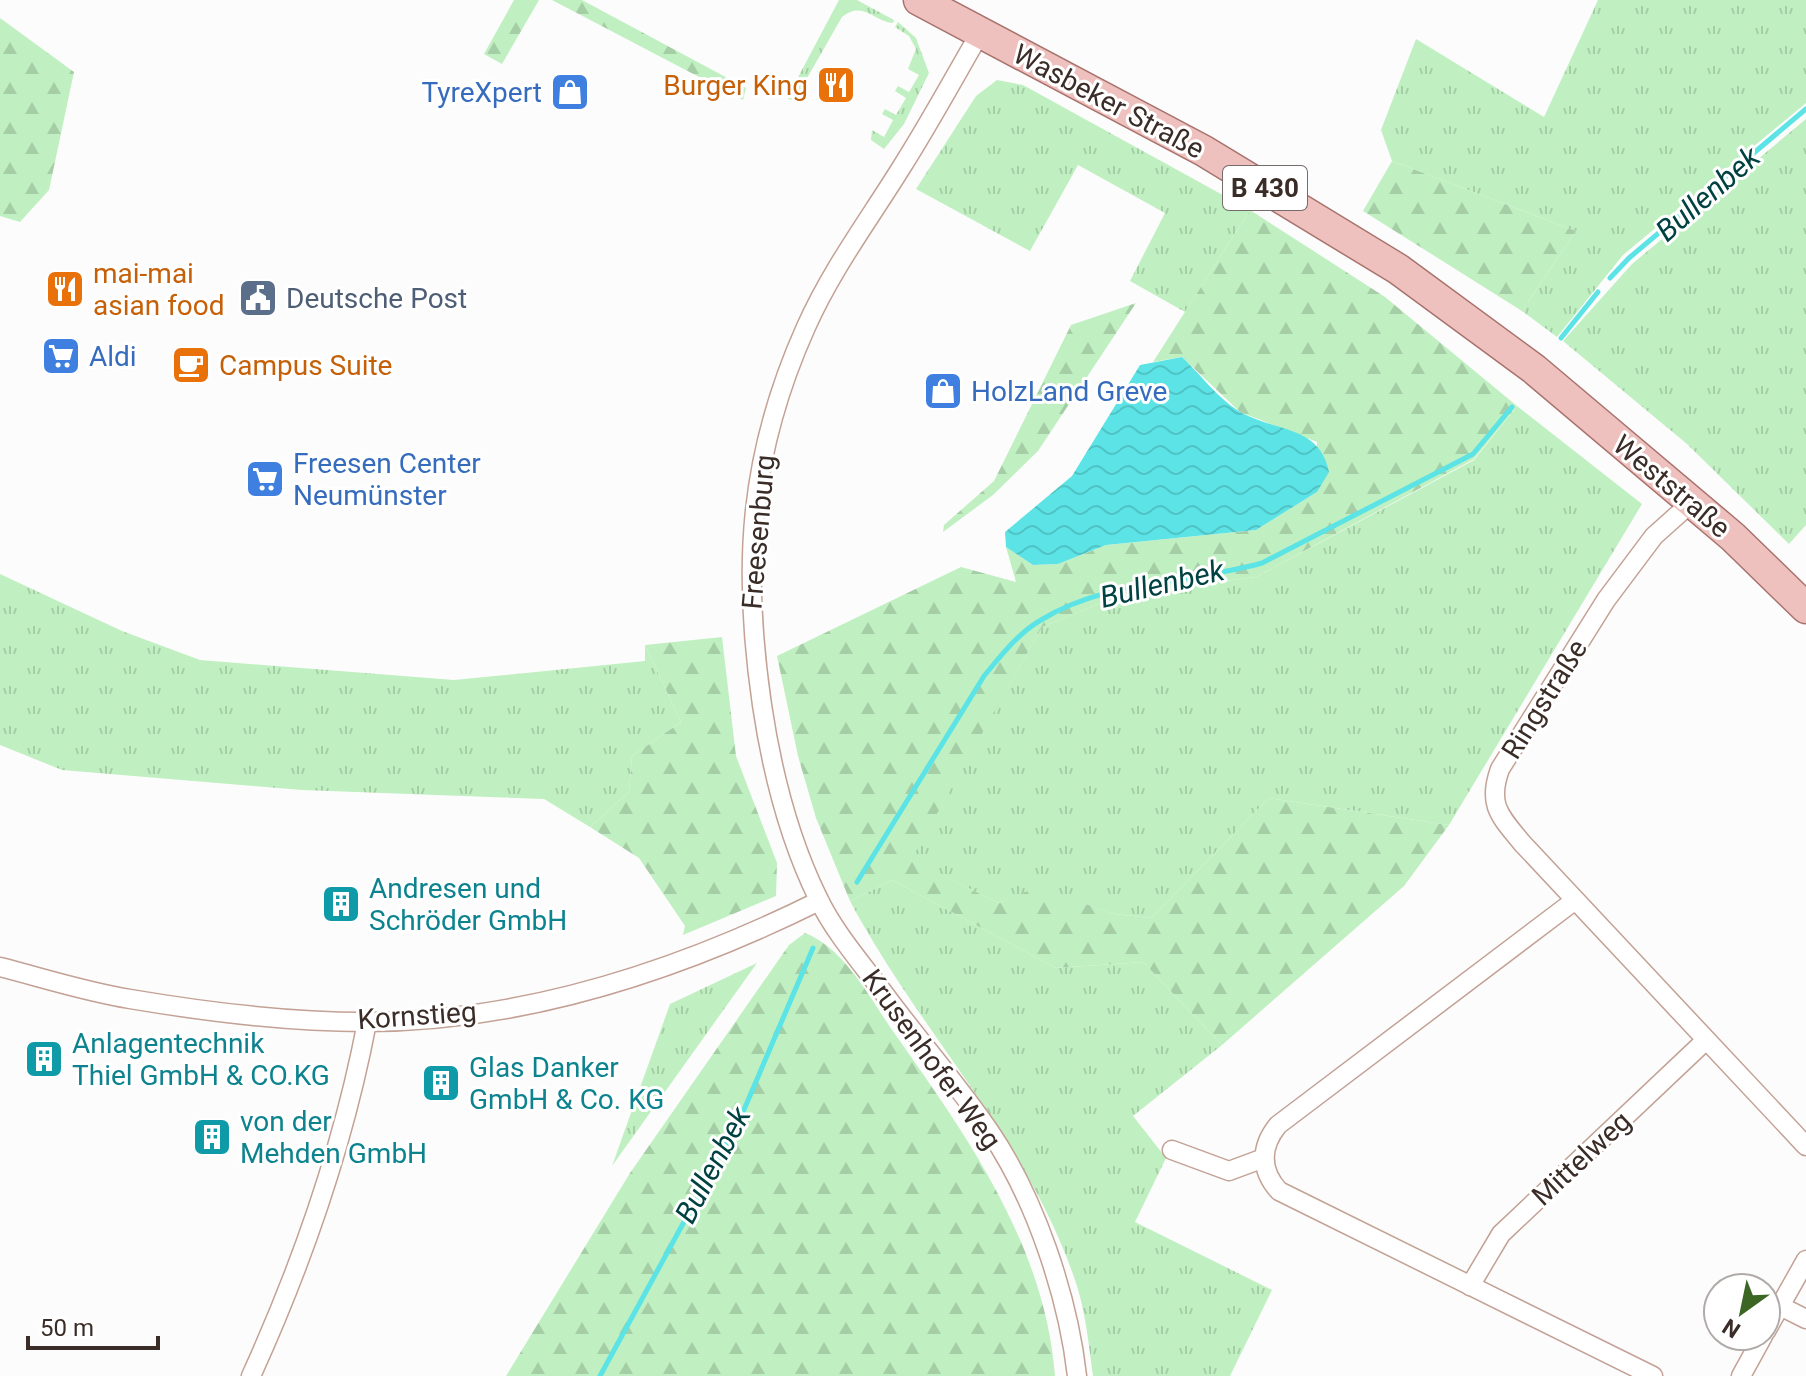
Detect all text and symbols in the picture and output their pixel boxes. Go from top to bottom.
street label: Wasbeker Straße [1008,37,1210,166]
restaurant icon: Burger King [815,64,857,106]
place label: Burger King [663,69,808,102]
shop icon: TyreXpert [549,71,591,113]
place label: TyreXpert [421,76,542,109]
water label: Bullenbek [1649,138,1768,248]
road number: B 430 [1223,166,1307,210]
place label: mai-mai asian food [93,257,225,322]
restaurant icon: mai-mai asian food [44,268,86,310]
public building icon: Deutsche Post [237,277,279,319]
place label: Deutsche Post [286,282,467,315]
supermarket icon: Aldi [40,335,82,377]
place label: Aldi [89,340,137,373]
cafe icon: Campus Suite [170,344,212,386]
place label: Campus Suite [219,349,392,382]
shop icon: HolzLand Greve [922,370,964,412]
place label: HolzLand Greve [971,375,1167,408]
street label: Weststraße [1607,428,1737,545]
place label: Freesen Center Neumünster [293,447,481,512]
street label: Freesenburg [735,453,782,611]
supermarket icon: Freesen Center Neumünster [244,458,286,500]
water label: Bullenbek [1096,552,1229,615]
street label: Ringstraße [1495,633,1594,765]
place label: Andresen und Schröder GmbH [369,872,567,937]
building icon: Andresen und Schröder GmbH [320,883,362,925]
street label: Krusenhofer Weg [855,963,1008,1156]
street label: Kornstieg [356,995,478,1036]
place label: Anlagentechnik Thiel GmbH & CO.KG [72,1027,330,1092]
building icon: Anlagentechnik Thiel GmbH & CO.KG [23,1038,65,1080]
place label: Glas Danker GmbH & Co. KG [469,1051,664,1116]
building icon: Glas Danker GmbH & Co. KG [420,1062,462,1104]
water label: Bullenbek [667,1100,758,1229]
street label: Mittelweg [1525,1104,1638,1212]
place label: von der Mehden GmbH [240,1105,427,1170]
building icon: von der Mehden GmbH [191,1116,233,1158]
north arrow [1702,1272,1782,1352]
scale bar [28,1300,158,1350]
text: 50 m [40,1314,94,1342]
text: N [1718,1314,1745,1343]

